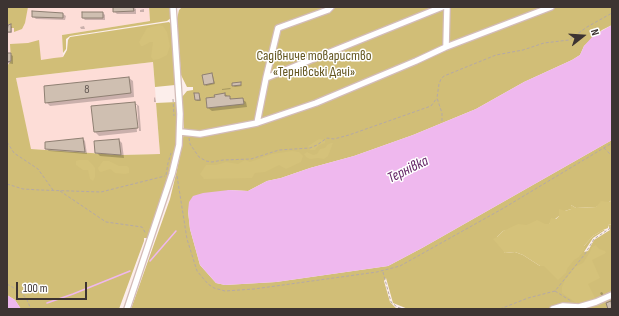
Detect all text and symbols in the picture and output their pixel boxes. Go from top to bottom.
north arrow [563,16,603,56]
text: N [588,28,602,37]
park label: Садівниче товариство «Тернівські Дачі» [256,48,372,80]
house number: 8 [84,83,90,97]
water label: Тернівка [385,152,431,188]
scale bar [18,274,89,300]
text: 100 m [23,281,48,296]

